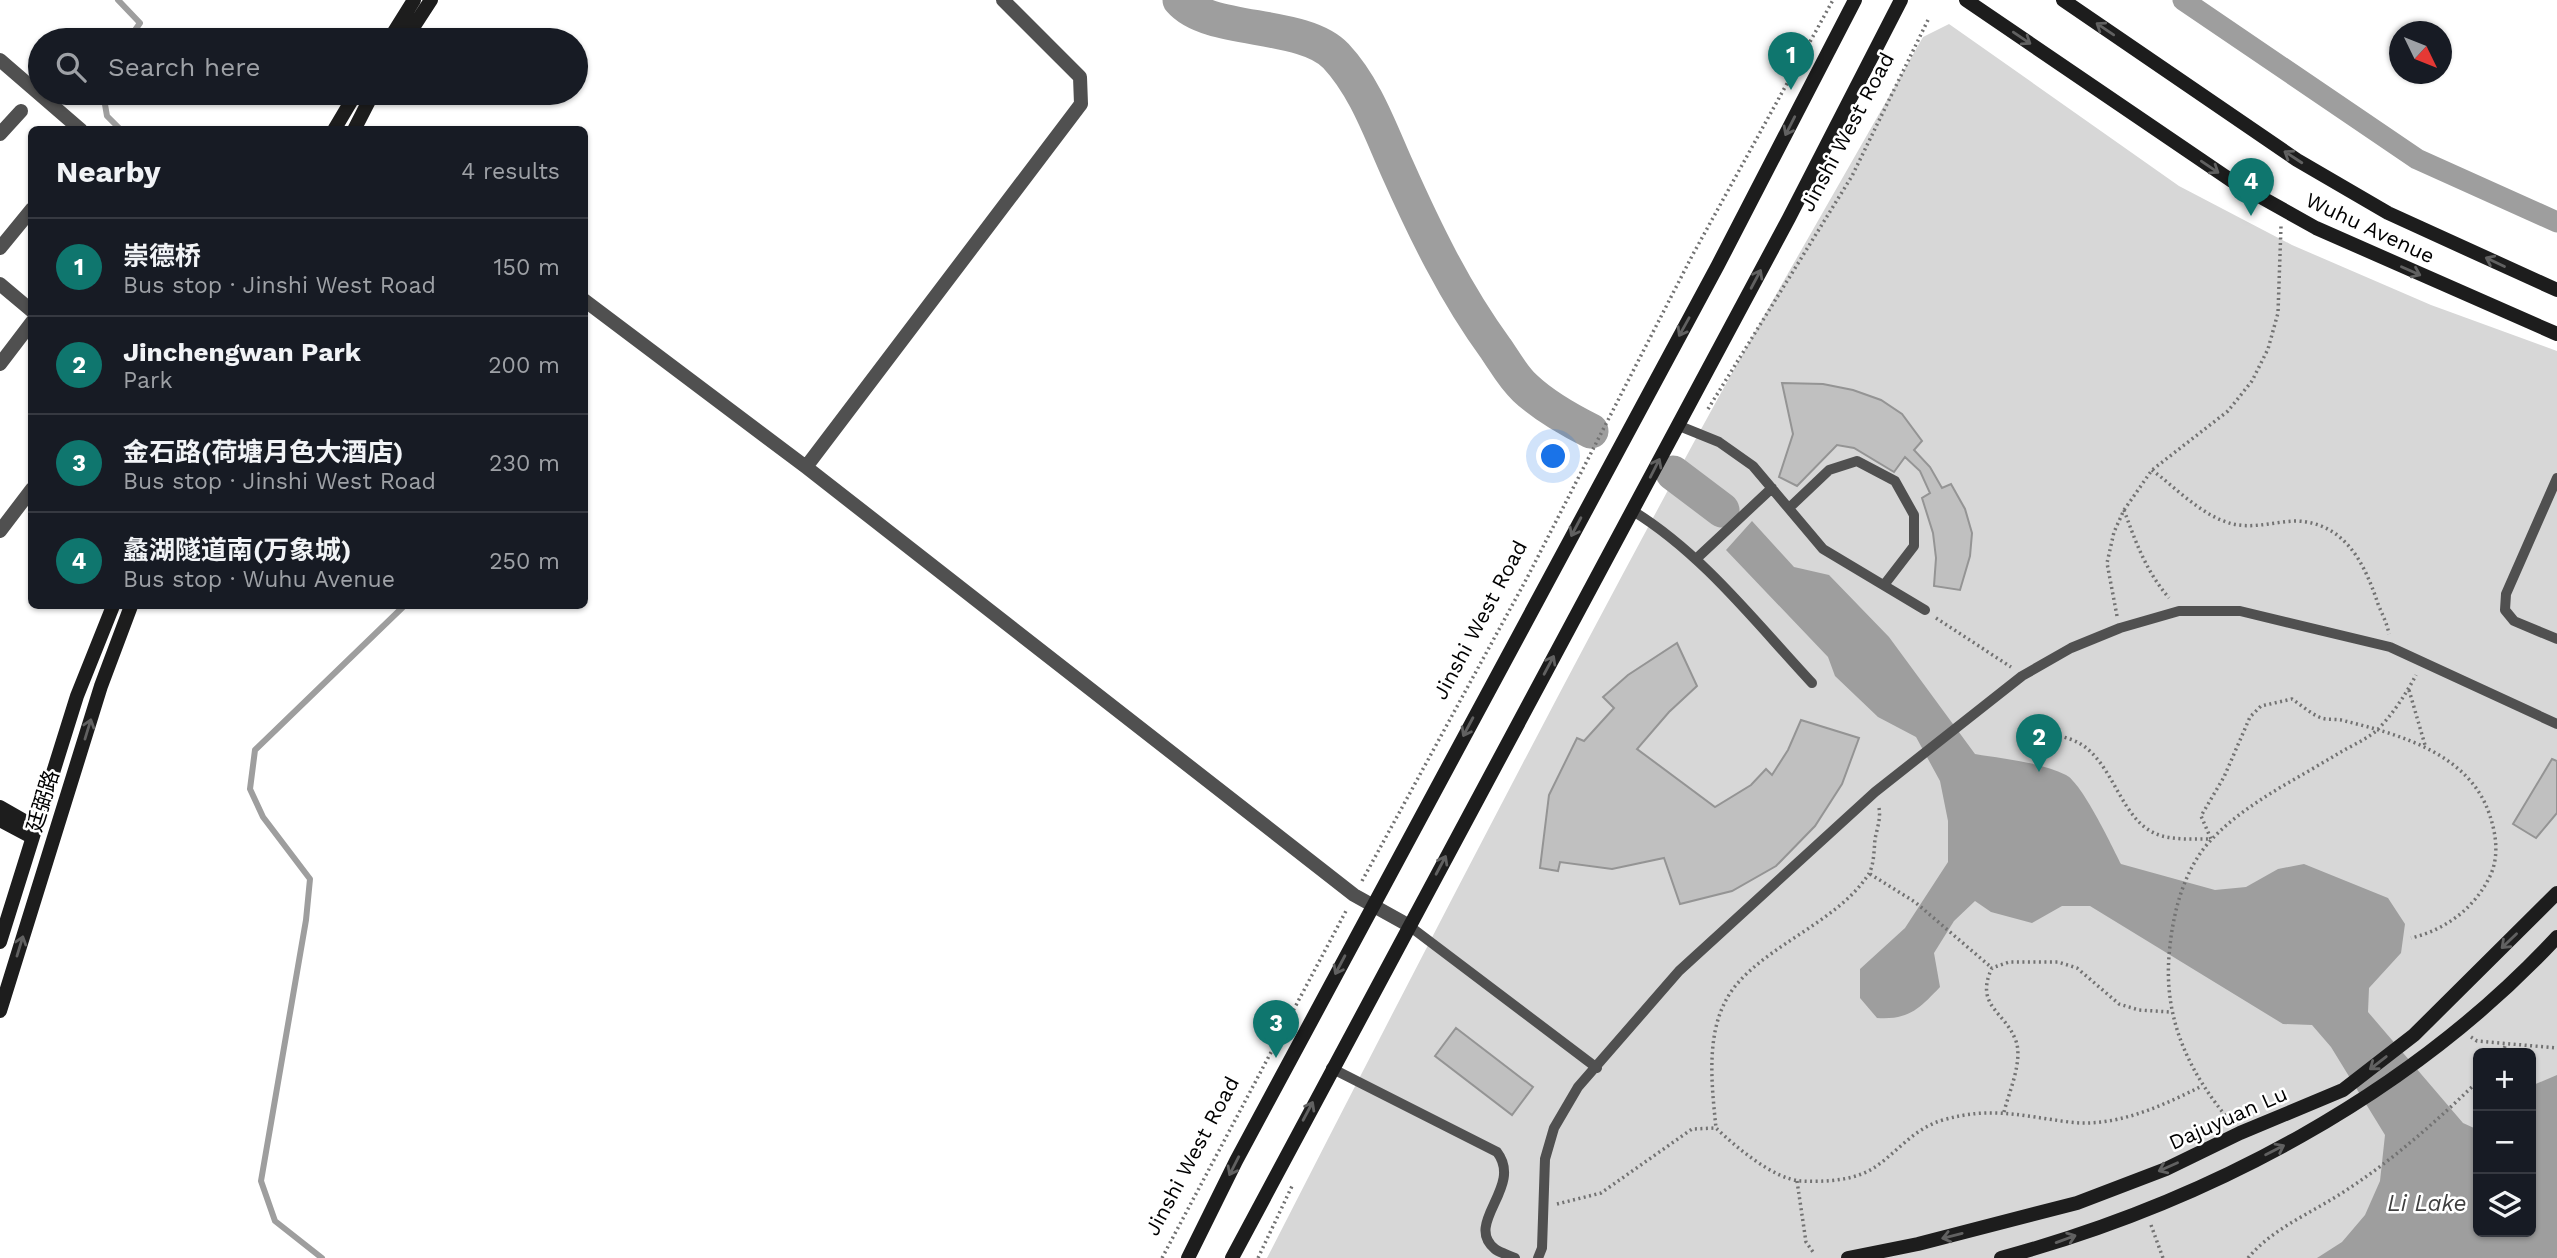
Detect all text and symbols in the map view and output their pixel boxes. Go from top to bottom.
north arrow [2389,21,2452,84]
one-way arrow [2096,22,2115,36]
search box [28,28,588,105]
one-way arrow [2012,31,2031,46]
pin: 1 [1768,32,1814,90]
icon: search [52,48,90,86]
street label: Jinshi West Road [1794,48,1899,216]
text: Search here [108,52,260,82]
one-way arrow [1783,115,1796,136]
one-way arrow [2284,150,2303,165]
text: Nearby [56,154,161,189]
text: 4 results [461,158,560,185]
pin: 4 [2228,158,2274,216]
one-way arrow [2200,160,2219,174]
street label: Wuhu Avenue [2302,187,2439,268]
text: 崇德桥 [123,241,201,271]
text: 1 [74,254,84,281]
text: 150 m [494,254,560,281]
one-way arrow [2484,255,2506,268]
one-way arrow [2400,265,2422,278]
one-way arrow [1750,269,1763,290]
text: Bus stop · Jinshi West Road [123,272,436,299]
one-way arrow [1677,316,1690,337]
text: Jinchengwan Park [123,337,361,367]
text: 2 [72,352,86,379]
text: 200 m [488,352,560,379]
text: Park [123,367,172,394]
text: 金石路(荷塘月色大酒店) [123,437,403,467]
your location [1536,439,1570,473]
text: 3 [72,450,86,477]
text: 230 m [489,450,560,477]
one-way arrow [1648,458,1662,479]
text: Bus stop · Jinshi West Road [123,468,436,495]
one-way arrow [1568,516,1582,537]
text: 蠡湖隧道南(万象城) [123,535,351,565]
street label: Jinshi West Road [1427,536,1532,704]
text: 4 [72,548,86,575]
text: 250 m [489,548,560,575]
text: Bus stop · Wuhu Avenue [123,566,395,593]
one-way arrow [1543,655,1556,676]
pin: 2 [2016,714,2062,772]
one-way arrow [1461,717,1475,737]
one-way arrow [83,718,95,740]
street label: 廷弼路 [21,767,64,835]
one-way arrow [1435,855,1448,876]
one-way arrow [2501,933,2518,950]
one-way arrow [15,935,28,957]
one-way arrow [1333,954,1347,975]
pin: 3 [1253,1000,1299,1058]
map controls [2473,1048,2536,1237]
button: + [2473,1048,2536,1111]
one-way arrow [2369,1055,2388,1070]
street label: Jinshi West Road [1139,1072,1244,1240]
street label: Dajuyuan Lu [2165,1080,2291,1155]
one-way arrow [1302,1101,1316,1121]
button: − [2473,1111,2536,1174]
one-way arrow [2264,1142,2285,1156]
one-way arrow [1226,1155,1240,1176]
one-way arrow [2158,1161,2179,1174]
button: layers [2473,1174,2536,1237]
water label: Li Lake [2387,1190,2467,1217]
one-way arrow [1941,1230,1964,1243]
one-way arrow [2055,1232,2077,1244]

